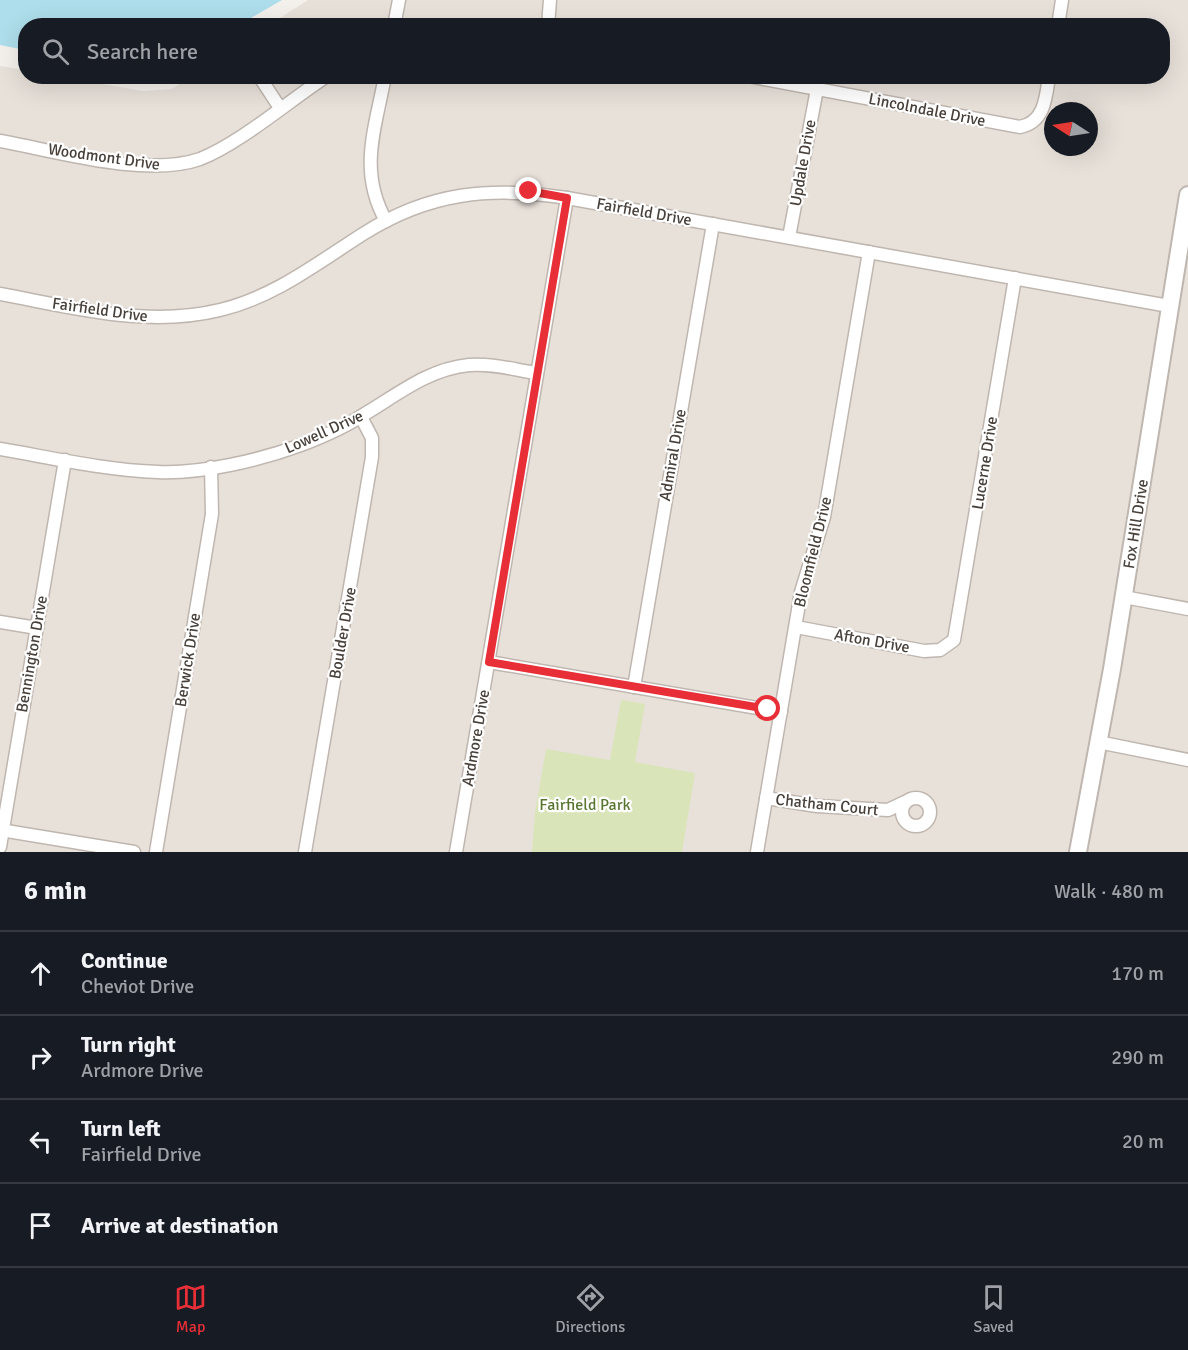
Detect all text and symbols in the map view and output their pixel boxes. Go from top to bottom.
search box [18,18,1170,84]
icon: search [39,35,72,68]
text: Search here [87,38,198,65]
street label: Lincolndale Drive [867,89,987,131]
north arrow [1044,102,1098,156]
street label: Updale Drive [786,118,820,208]
street label: Woodmont Drive [47,139,161,175]
route end [515,177,541,203]
street label: Fairfield Drive [595,194,693,230]
street label: Fairfield Drive [51,293,149,327]
street label: Lowell Drive [282,406,366,458]
street label: Admiral Drive [655,407,691,503]
street label: Lucerne Drive [968,415,1002,511]
street label: Fox Hill Drive [1119,478,1153,570]
street label: Bloomfield Drive [790,495,836,609]
street label: Boulder Drive [325,585,361,681]
street label: Bennington Drive [12,594,52,714]
street label: Berwick Drive [171,612,205,708]
street label: Afton Drive [833,625,911,657]
street label: Ardmore Drive [458,688,494,788]
route start [754,695,780,721]
street label: Chatham Court [775,790,880,820]
park label: Fairfield Park [539,795,631,815]
text: 6 min [24,875,87,907]
text: Walk · 480 m [1054,879,1164,904]
text: Continue [81,947,168,974]
icon: ahead [24,957,57,990]
text: 170 m [1111,961,1164,986]
text: Cheviot Drive [81,974,194,999]
text: Turn right [81,1031,176,1058]
icon: right [24,1041,57,1074]
text: 290 m [1111,1045,1164,1070]
text: Ardmore Drive [81,1058,203,1083]
text: Turn left [81,1115,161,1142]
icon: left [24,1125,57,1158]
text: 20 m [1122,1129,1164,1154]
text: Fairfield Drive [81,1142,201,1167]
icon: arrive [24,1209,57,1242]
text: Arrive at destination [81,1212,278,1239]
tab: Map [174,1281,207,1337]
tab: Directions [555,1281,625,1337]
tab: Saved [974,1281,1014,1337]

